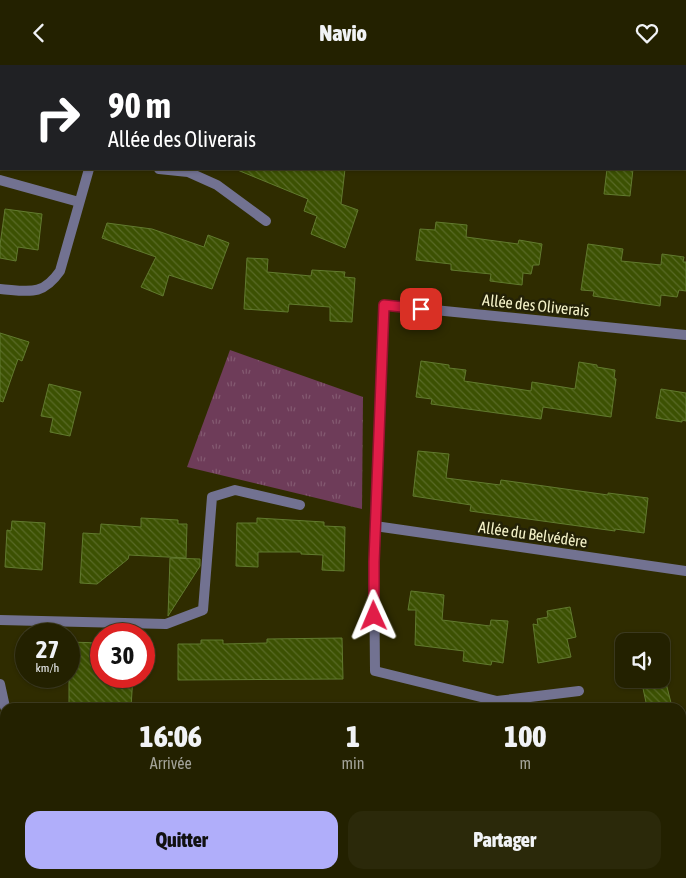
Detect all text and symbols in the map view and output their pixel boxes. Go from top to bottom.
icon: back [25,19,53,47]
icon: heart [633,19,661,47]
text: Navio [319,20,367,46]
icon: right [25,85,90,150]
text: 90 m [108,85,171,125]
text: Allée des Oliverais [108,126,256,152]
pin [400,288,442,330]
street label: Allée des Oliverais [482,290,591,320]
icon: arrive [407,295,435,323]
street label: Allée du Belvédère [477,517,589,551]
position arrow [347,589,399,641]
speed limit sign: 30 [90,623,155,688]
map controls [615,633,670,688]
button: sound [615,633,670,688]
text: 27 [36,635,59,663]
text: km/h [36,661,59,675]
text: 16:06 [140,719,202,753]
text: 1 [346,719,360,753]
text: 100 [504,719,546,753]
text: Arrivée [150,754,192,772]
text: min [342,754,365,772]
text: m [519,754,531,772]
button: Quitter [25,811,338,869]
button: Partager [348,811,661,869]

